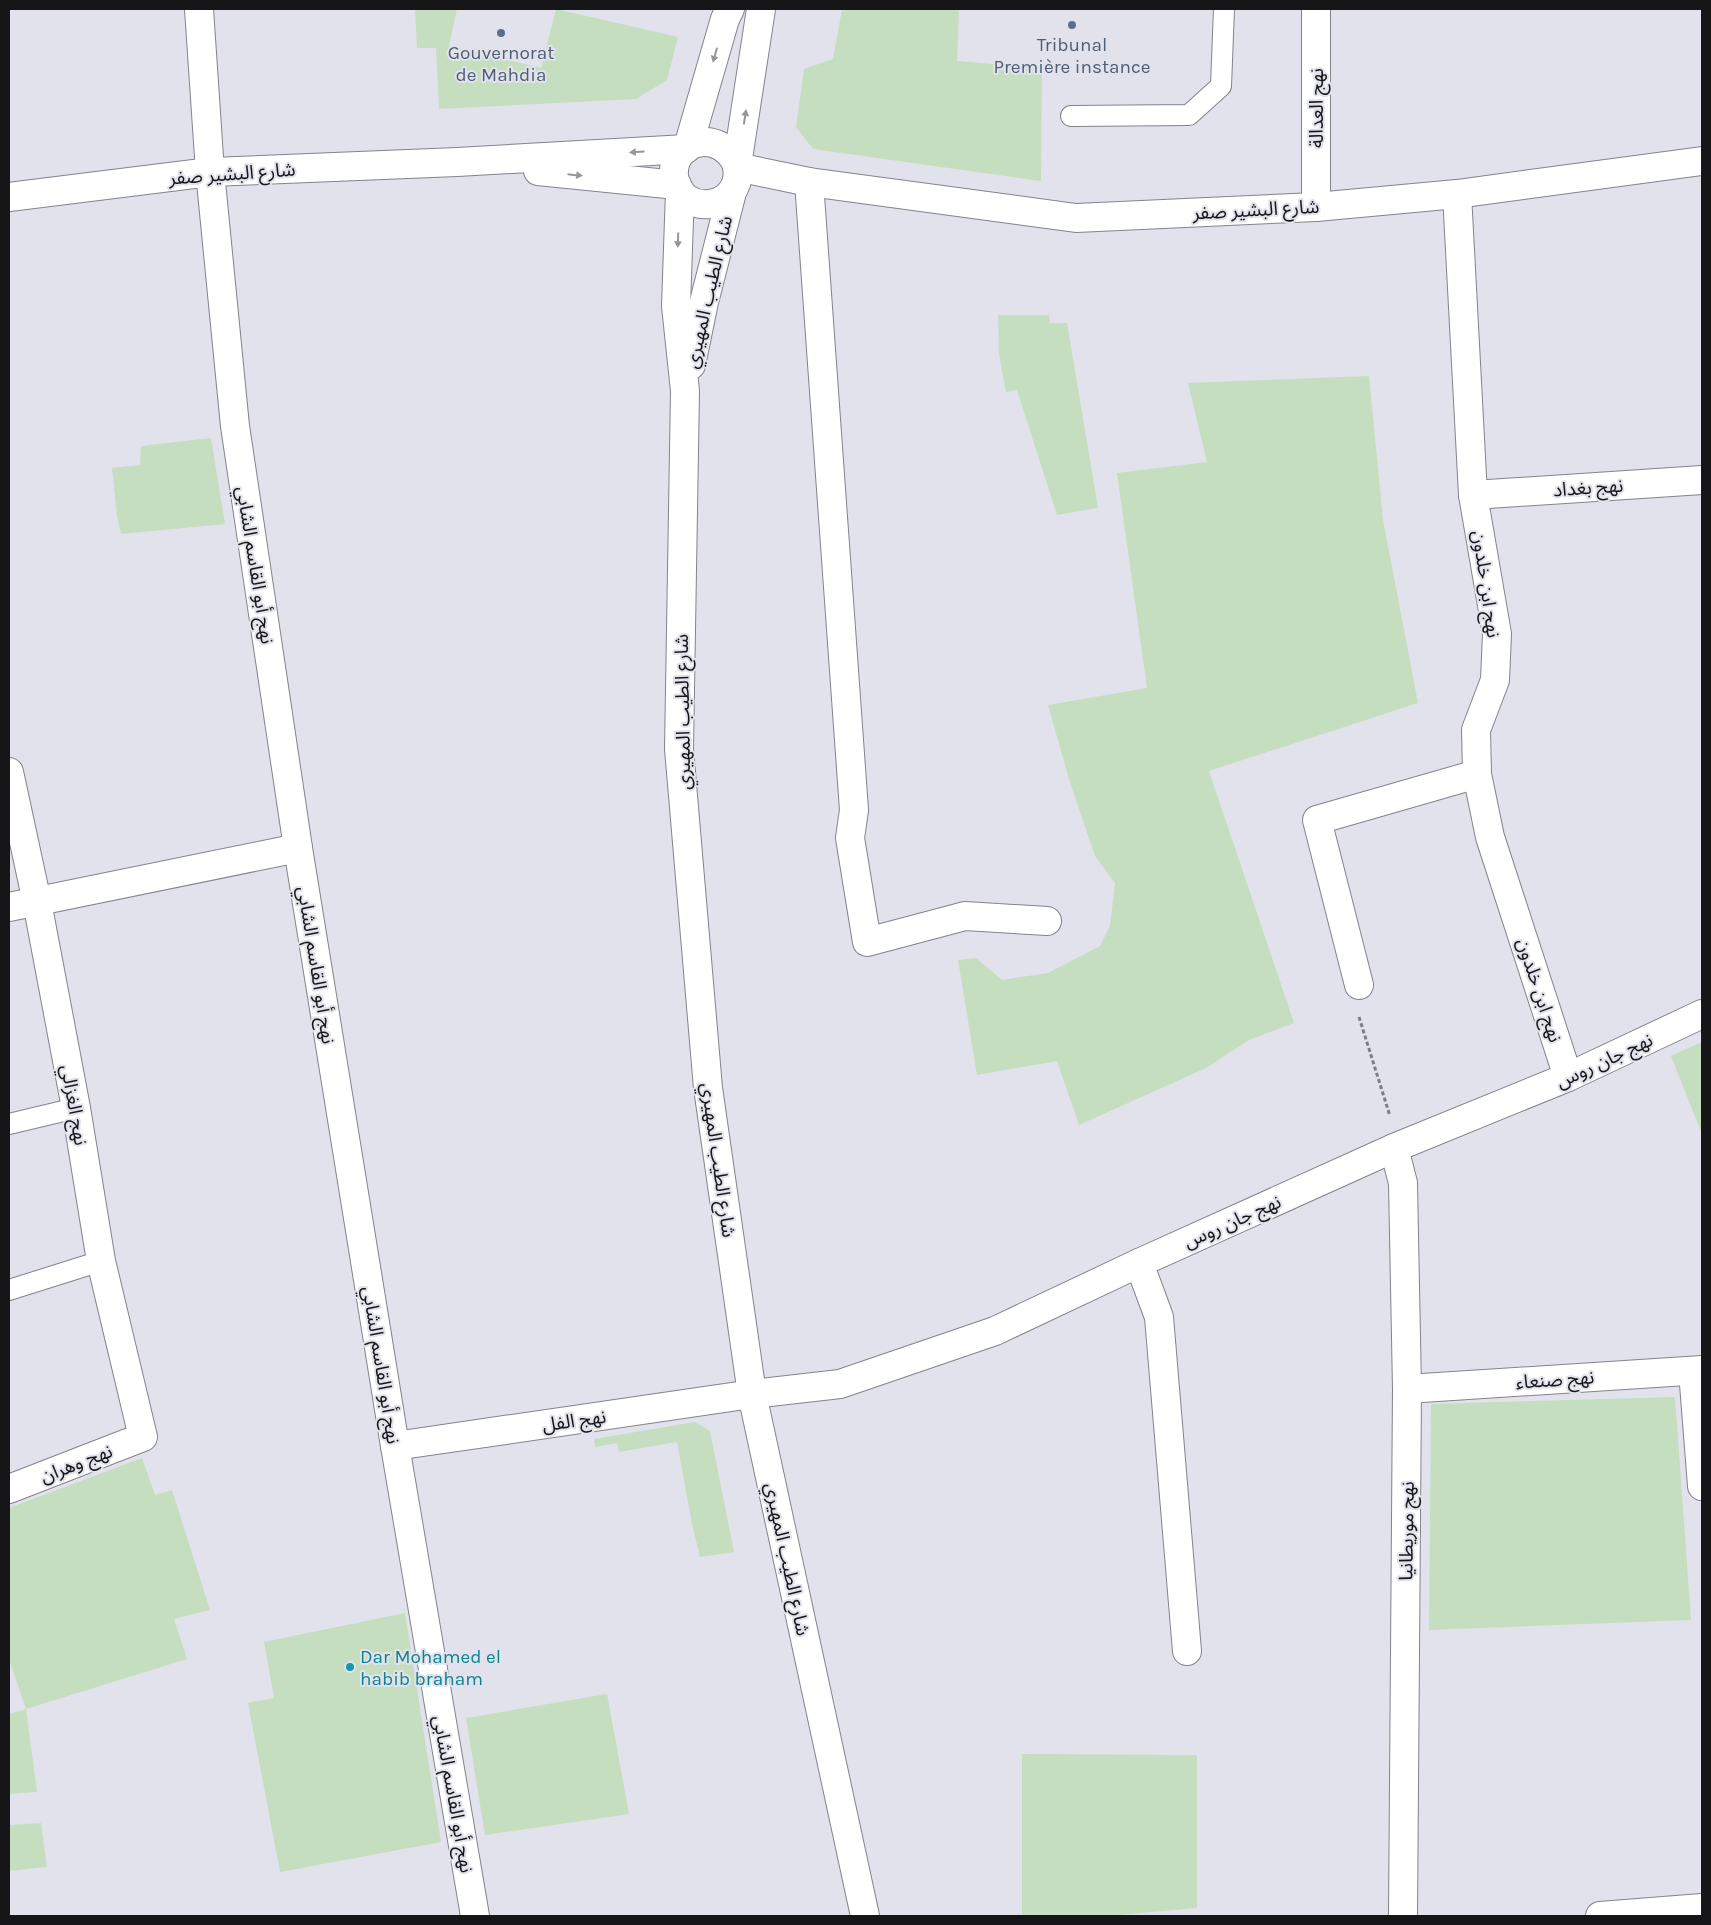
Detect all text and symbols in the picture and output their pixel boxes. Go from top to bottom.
marker: Tribunal Première instance [1066,19,1078,31]
marker: Gouvernorat de Mahdia [495,27,507,39]
place label: Tribunal Première instance [993,34,1151,78]
place label: Gouvernorat de Mahdia [448,42,554,86]
one-way arrow [710,48,718,63]
street label: نهج العدالة [1306,68,1331,148]
one-way arrow [741,108,749,124]
one-way arrow [629,148,645,156]
street label: شارع البشير صفر [167,159,296,191]
one-way arrow [567,171,583,179]
street label: شارع البشير صفر [1191,196,1320,226]
street label: شارع الطيب المهيري [681,214,741,371]
one-way arrow [674,232,682,248]
street label: نهج بغداد [1552,475,1624,504]
street label: نهج أبو القاسم الشابي [228,485,279,646]
street label: نهج ابن خلدون [1465,529,1504,640]
street label: شارع الطيب المهيري [671,634,699,790]
street label: نهج أبو القاسم الشابي [289,885,340,1046]
street label: نهج ابن خلدون [1509,935,1566,1046]
street label: نهج جان روس [1553,1029,1658,1096]
street label: نهج الغزالي [53,1063,92,1148]
street label: شارع الطيب المهيري [693,1081,740,1239]
street label: نهج جان روس [1180,1191,1286,1256]
street label: نهج أبو القاسم الشابي [354,1285,405,1446]
street label: نهج صنعاء [1515,1366,1595,1397]
street label: نهج الفل [541,1406,608,1439]
street label: نهج وهران [37,1440,117,1491]
street label: شارع الطيب المهيري [757,1481,814,1638]
street label: نهج موريطانيا [1395,1481,1422,1581]
place label: Dar Mohamed el habib braham [360,1646,501,1690]
marker: Dar Mohamed el habib braham [344,1661,356,1673]
street label: نهج أبو القاسم الشابي [425,1714,478,1875]

